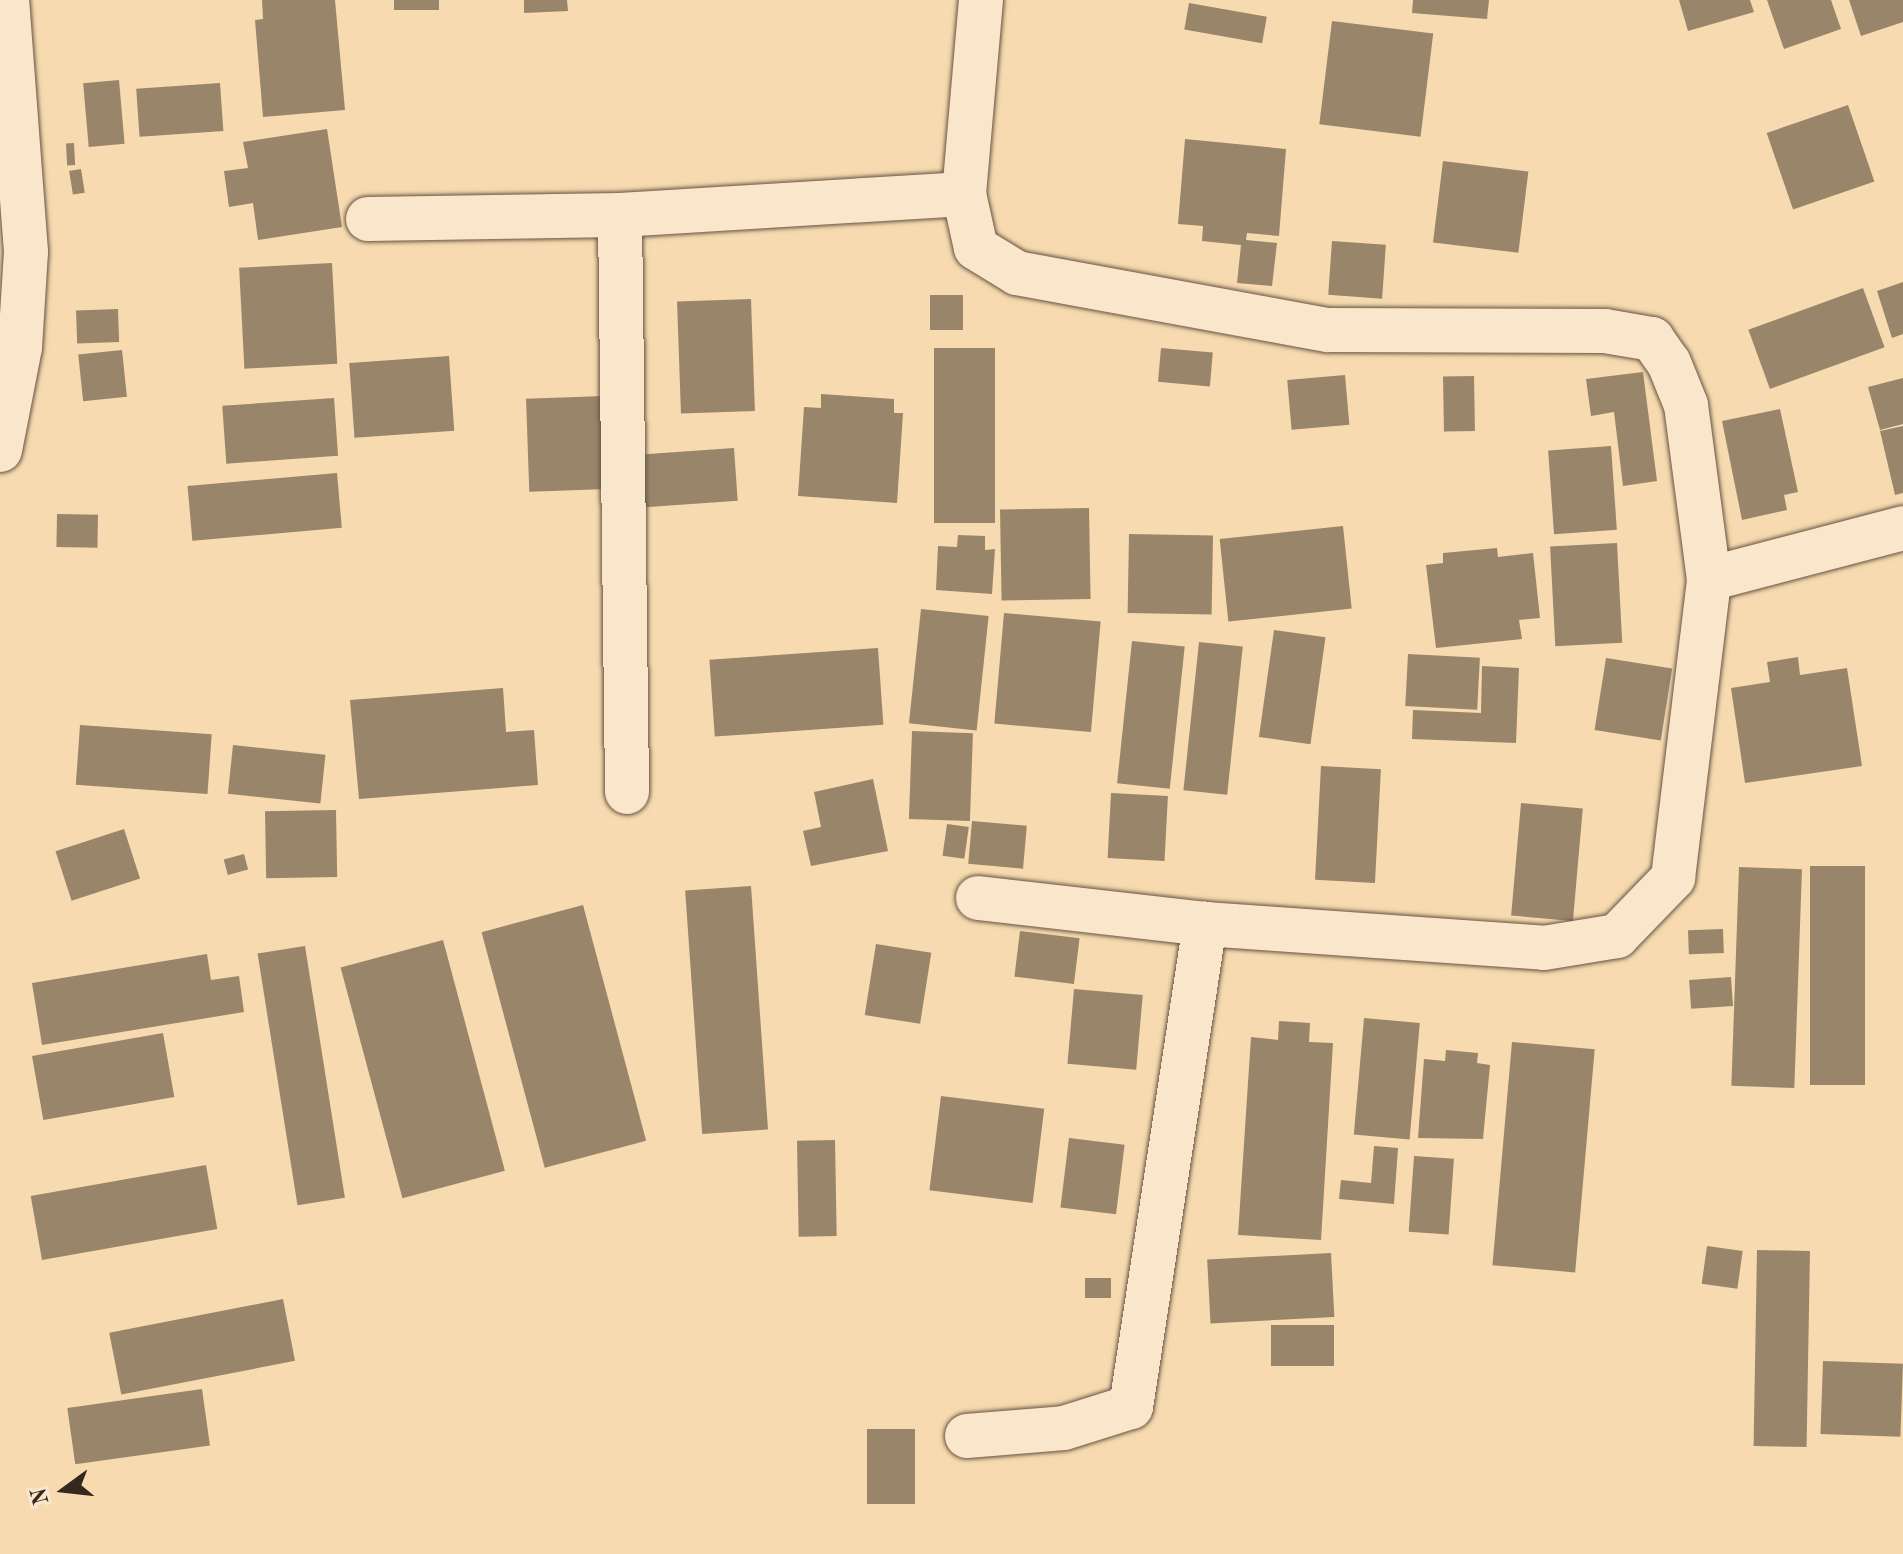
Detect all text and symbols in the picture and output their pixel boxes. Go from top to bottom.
north arrow [24,1450,104,1530]
text: N [28,1485,54,1507]

